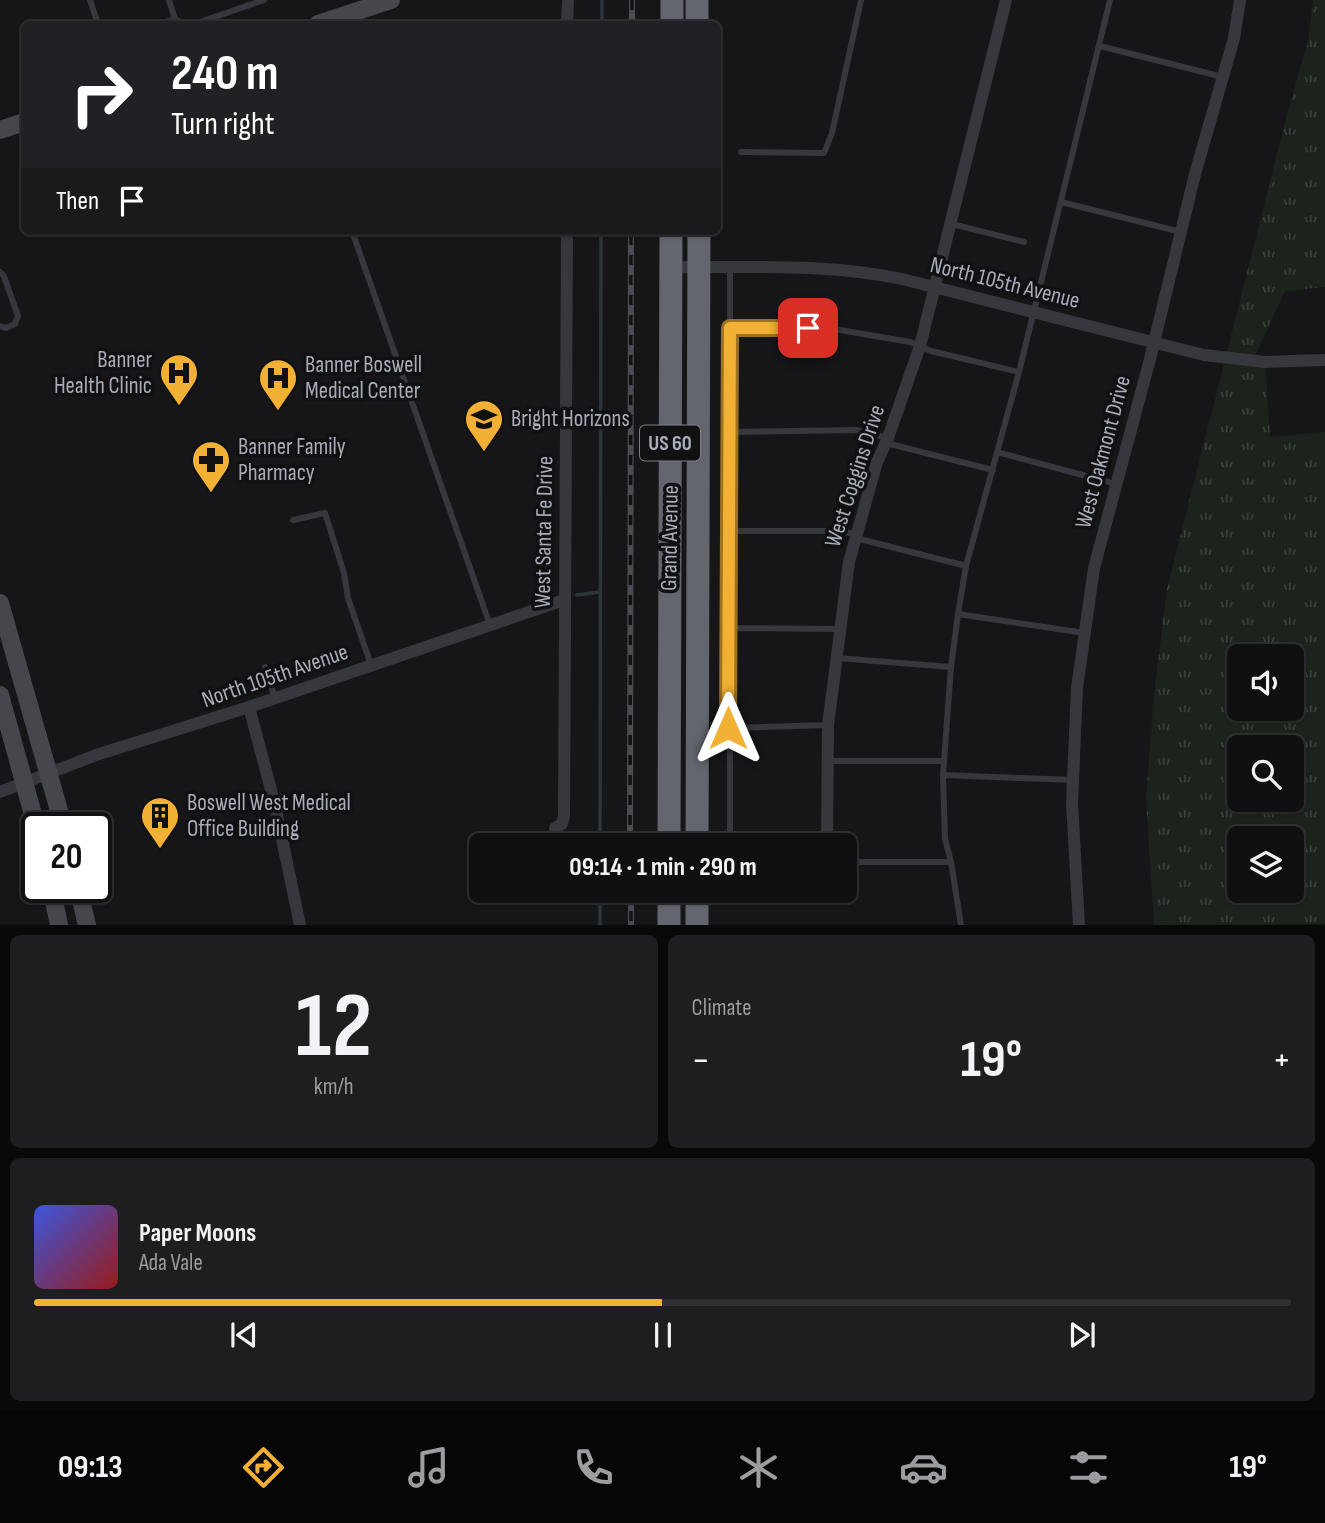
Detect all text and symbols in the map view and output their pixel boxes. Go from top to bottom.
text: 240 m [171,45,279,104]
icon: right [56,49,147,140]
text: Turn right [171,105,275,144]
icon: arrive [113,182,151,220]
text: Then [56,186,99,217]
street label: North 105th Avenue [927,251,1083,315]
pin [778,298,838,358]
icon: arrive [789,309,827,347]
place label: Banner Health Clinic [54,346,152,400]
place label: Banner Boswell Medical Center [305,351,422,405]
hospital icon: Banner Health Clinic [158,352,200,407]
hospital icon: Banner Boswell Medical Center [257,357,299,412]
street label: West Oakmont Drive [1069,373,1137,531]
school or university icon: Bright Horizons [463,398,505,453]
street label: West Coggins Drive [819,401,891,551]
place label: Bright Horizons [511,405,630,433]
road number: US 60 [640,426,700,460]
place label: Banner Family Pharmacy [238,433,346,487]
pharmacy icon: Banner Family Pharmacy [190,439,232,494]
street label: West Santa Fe Drive [529,456,559,608]
street label: Grand Avenue [655,485,685,591]
street label: North 105th Avenue [198,638,352,714]
map controls [1227,644,1304,903]
button: sound [1227,644,1304,721]
position arrow [691,691,765,765]
button: search [1227,735,1304,812]
place label: Boswell West Medical Office Building [187,789,351,843]
building icon: Boswell West Medical Office Building [139,795,181,850]
speed limit sign: 20 [21,812,112,903]
button: layers [1227,826,1304,903]
text: 09:14 · 1 min · 290 m [569,852,757,883]
text: 12 [295,973,372,1082]
text: Climate [692,994,751,1022]
text: 19° [961,1029,1022,1092]
text: − [692,1038,710,1083]
text: + [1272,1038,1291,1083]
text: km/h [314,1073,354,1101]
text: Paper Moons [139,1218,256,1249]
text: Ada Vale [139,1249,203,1277]
icon: previous [225,1316,263,1354]
icon: pause [644,1316,682,1354]
icon: next [1063,1316,1101,1354]
icon: directions [239,1443,288,1492]
icon: music [404,1443,453,1492]
icon: phone [569,1443,618,1492]
icon: climate [734,1443,783,1492]
icon: car [899,1443,948,1492]
icon: filters [1064,1443,1113,1492]
text: 09:13 [58,1448,122,1487]
text: 19° [1229,1448,1267,1487]

